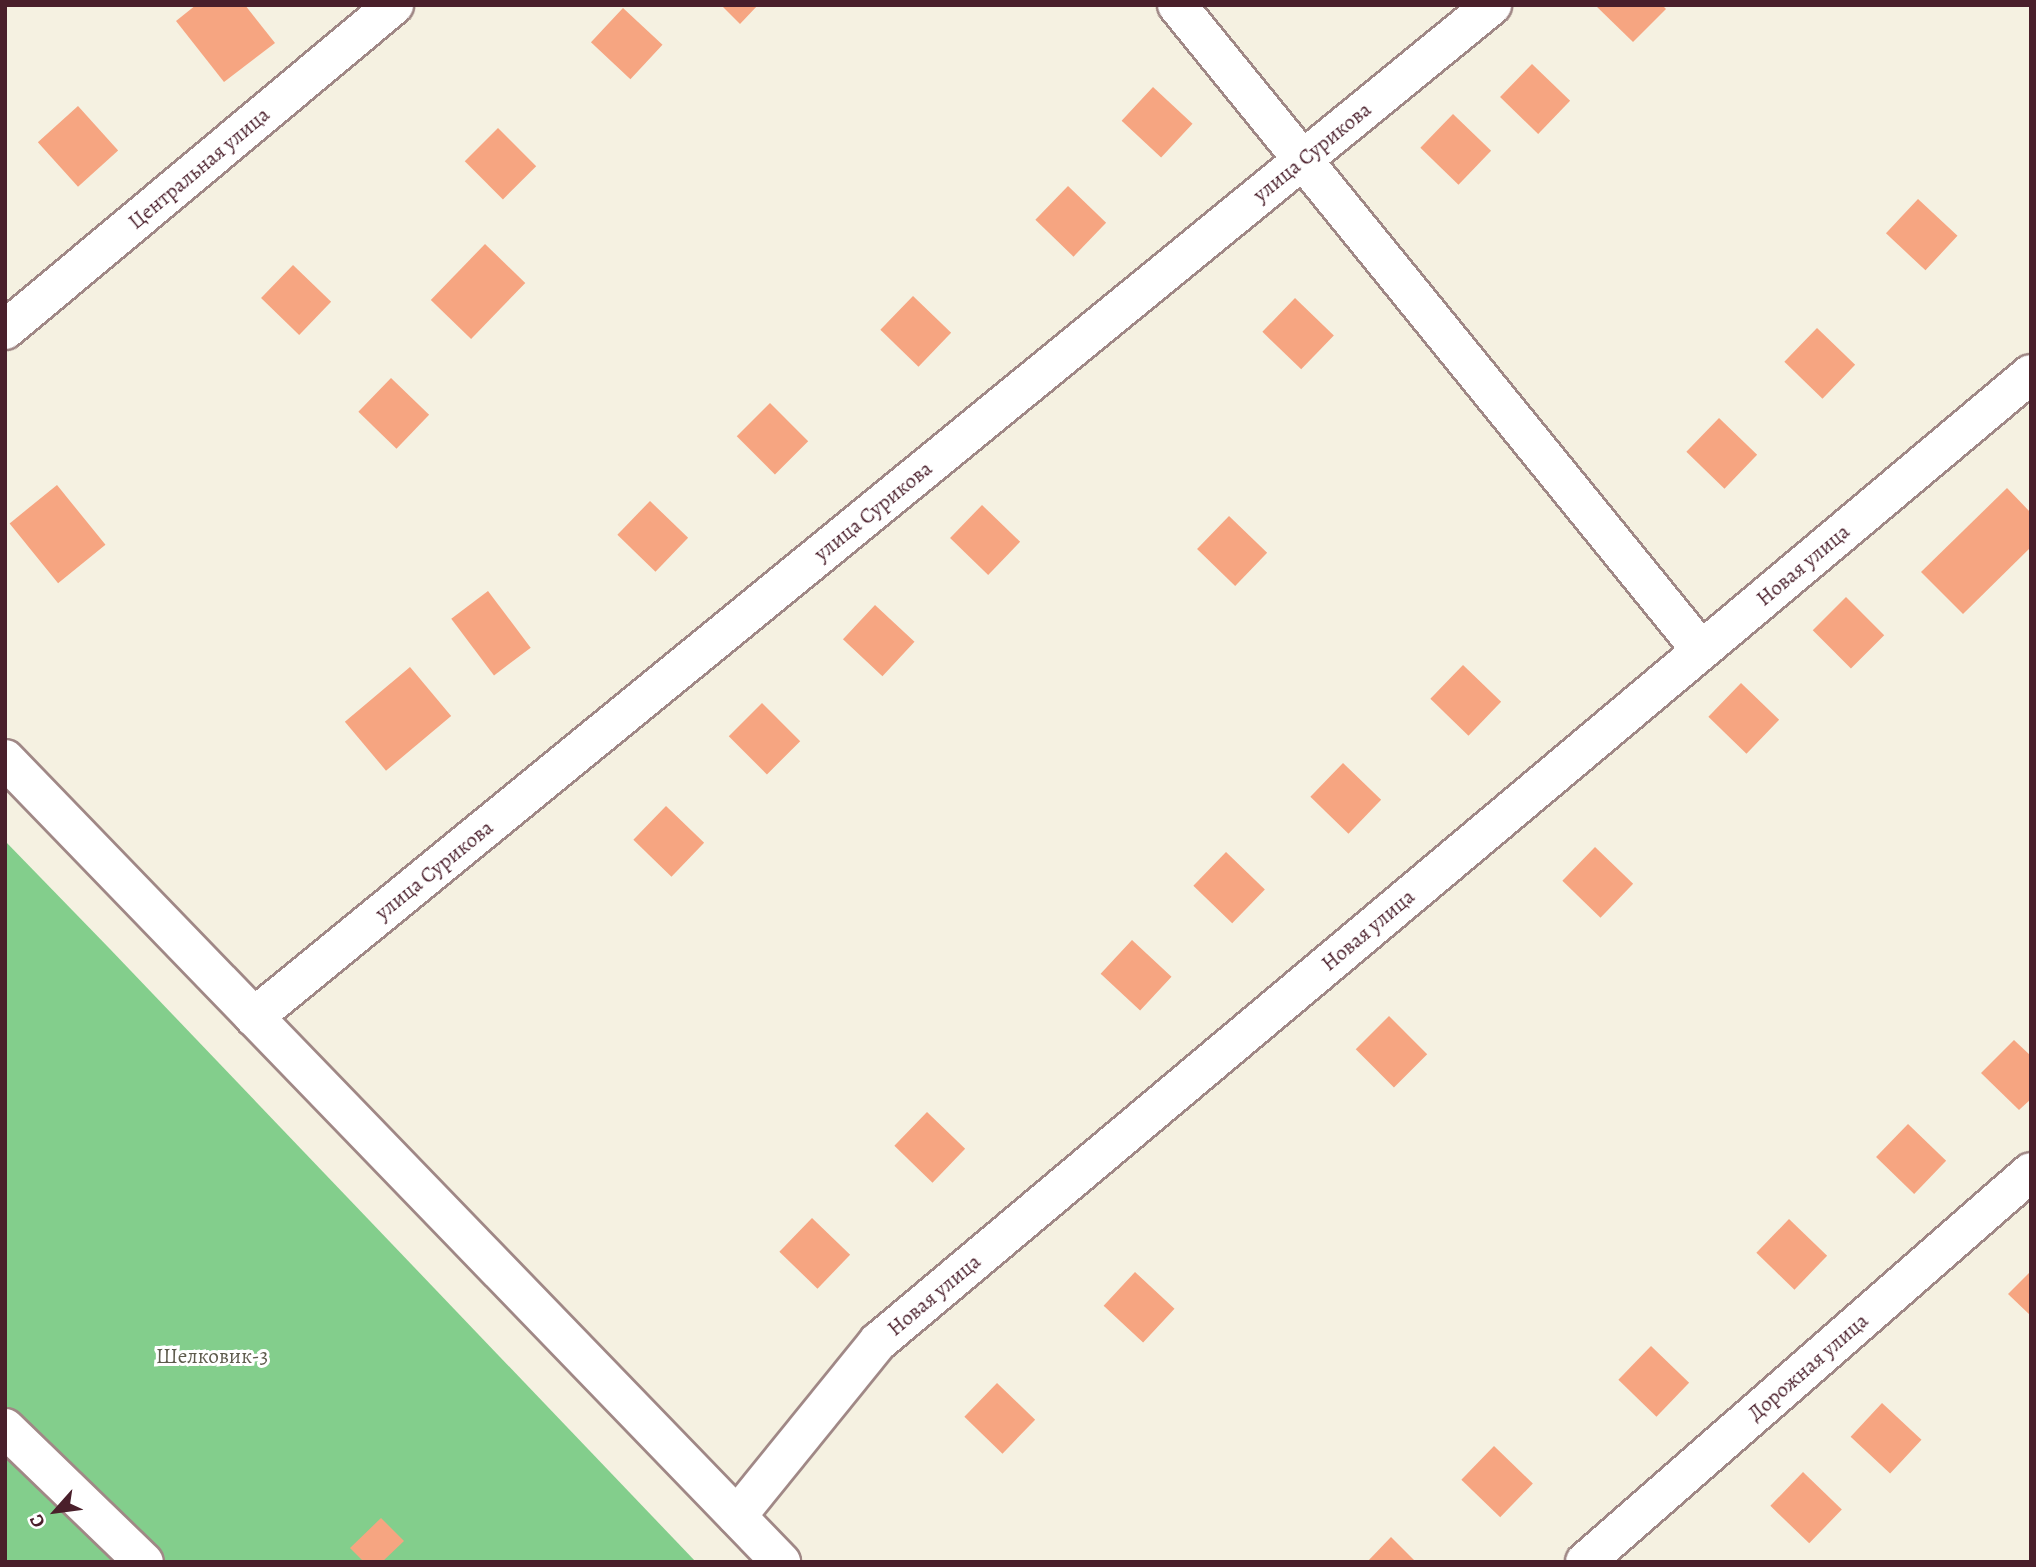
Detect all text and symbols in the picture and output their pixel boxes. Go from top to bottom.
street label: улица Сурикова [1248,97,1376,207]
street label: Центральная улица [123,102,275,234]
street label: улица Сурикова [809,456,937,566]
street label: Новая улица [1751,519,1855,611]
street label: улица Сурикова [370,815,498,925]
street label: Новая улица [1316,884,1420,976]
street label: Новая улица [882,1249,986,1341]
street label: Дорожная улица [1743,1308,1873,1426]
park label: Шелковик-3 [156,1343,268,1369]
north arrow [21,1476,91,1546]
text: С [23,1510,52,1532]

